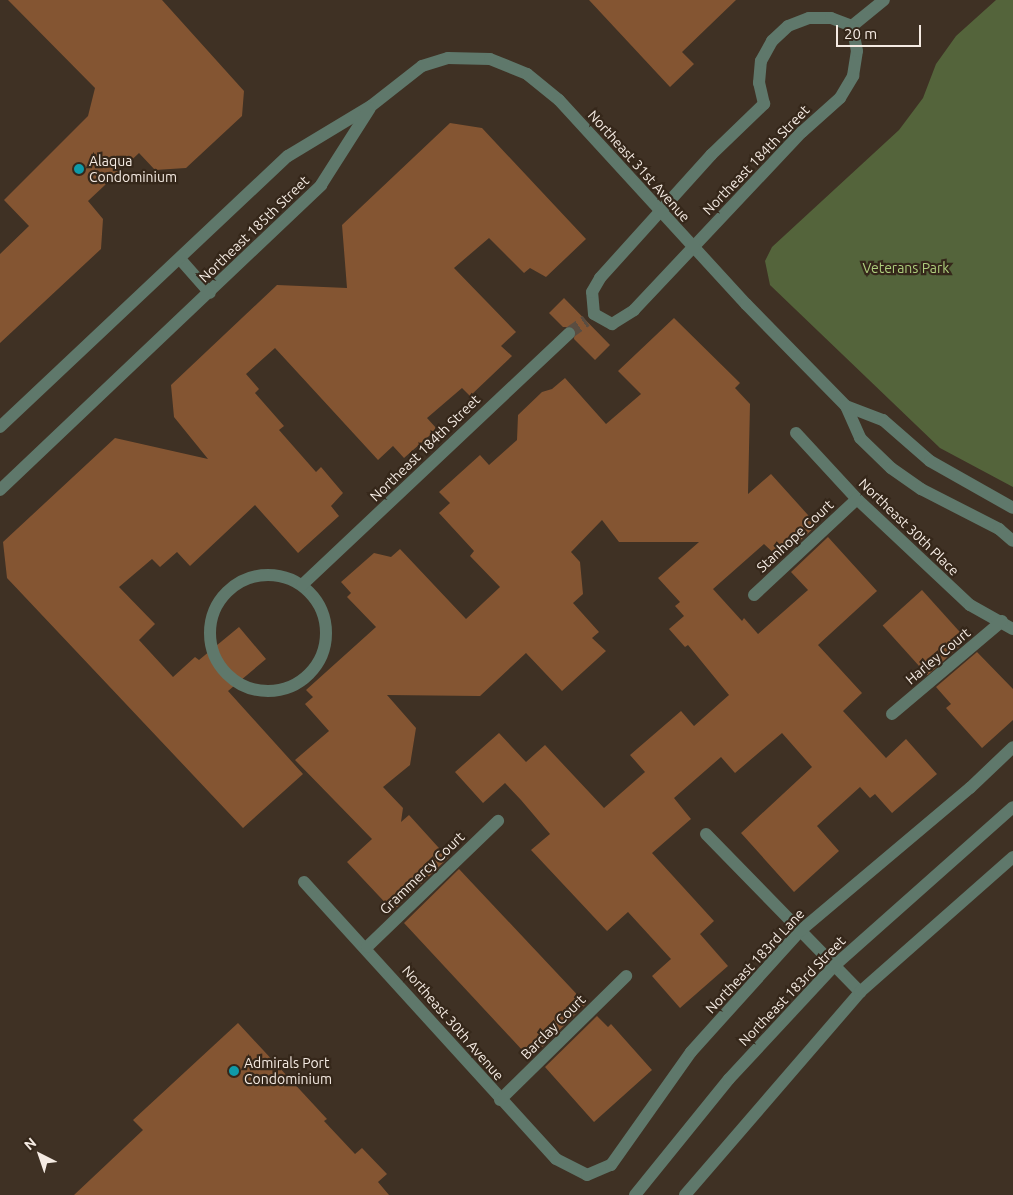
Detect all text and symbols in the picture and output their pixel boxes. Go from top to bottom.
scale bar [838,15,923,47]
text: 20 m [844,25,877,42]
street label: Northeast 184th Street [699,102,813,218]
street label: Northeast 31st Avenue [584,107,694,225]
place label: Alaqua Condominium [89,153,177,186]
marker: Alaqua Condominium [73,163,85,175]
street label: Northeast 185th Street [196,172,312,286]
park label: Veterans Park [863,260,949,276]
street label: Northeast 184th Street [367,391,483,505]
street label: Northeast 30th Place [855,475,963,579]
street label: Stanhope Court [753,496,837,576]
street label: Harley Court [902,624,974,688]
street label: Grammercy Court [376,828,468,918]
street label: Northeast 183rd Lane [702,905,808,1017]
street label: Northeast 183rd Street [735,933,849,1049]
street label: Northeast 30th Avenue [399,962,507,1084]
street label: Barclay Court [517,991,589,1063]
place label: Admirals Port Condominium [244,1055,332,1088]
marker: Admirals Port Condominium [228,1065,240,1077]
north arrow [15,1130,65,1180]
text: N [21,1134,39,1153]

